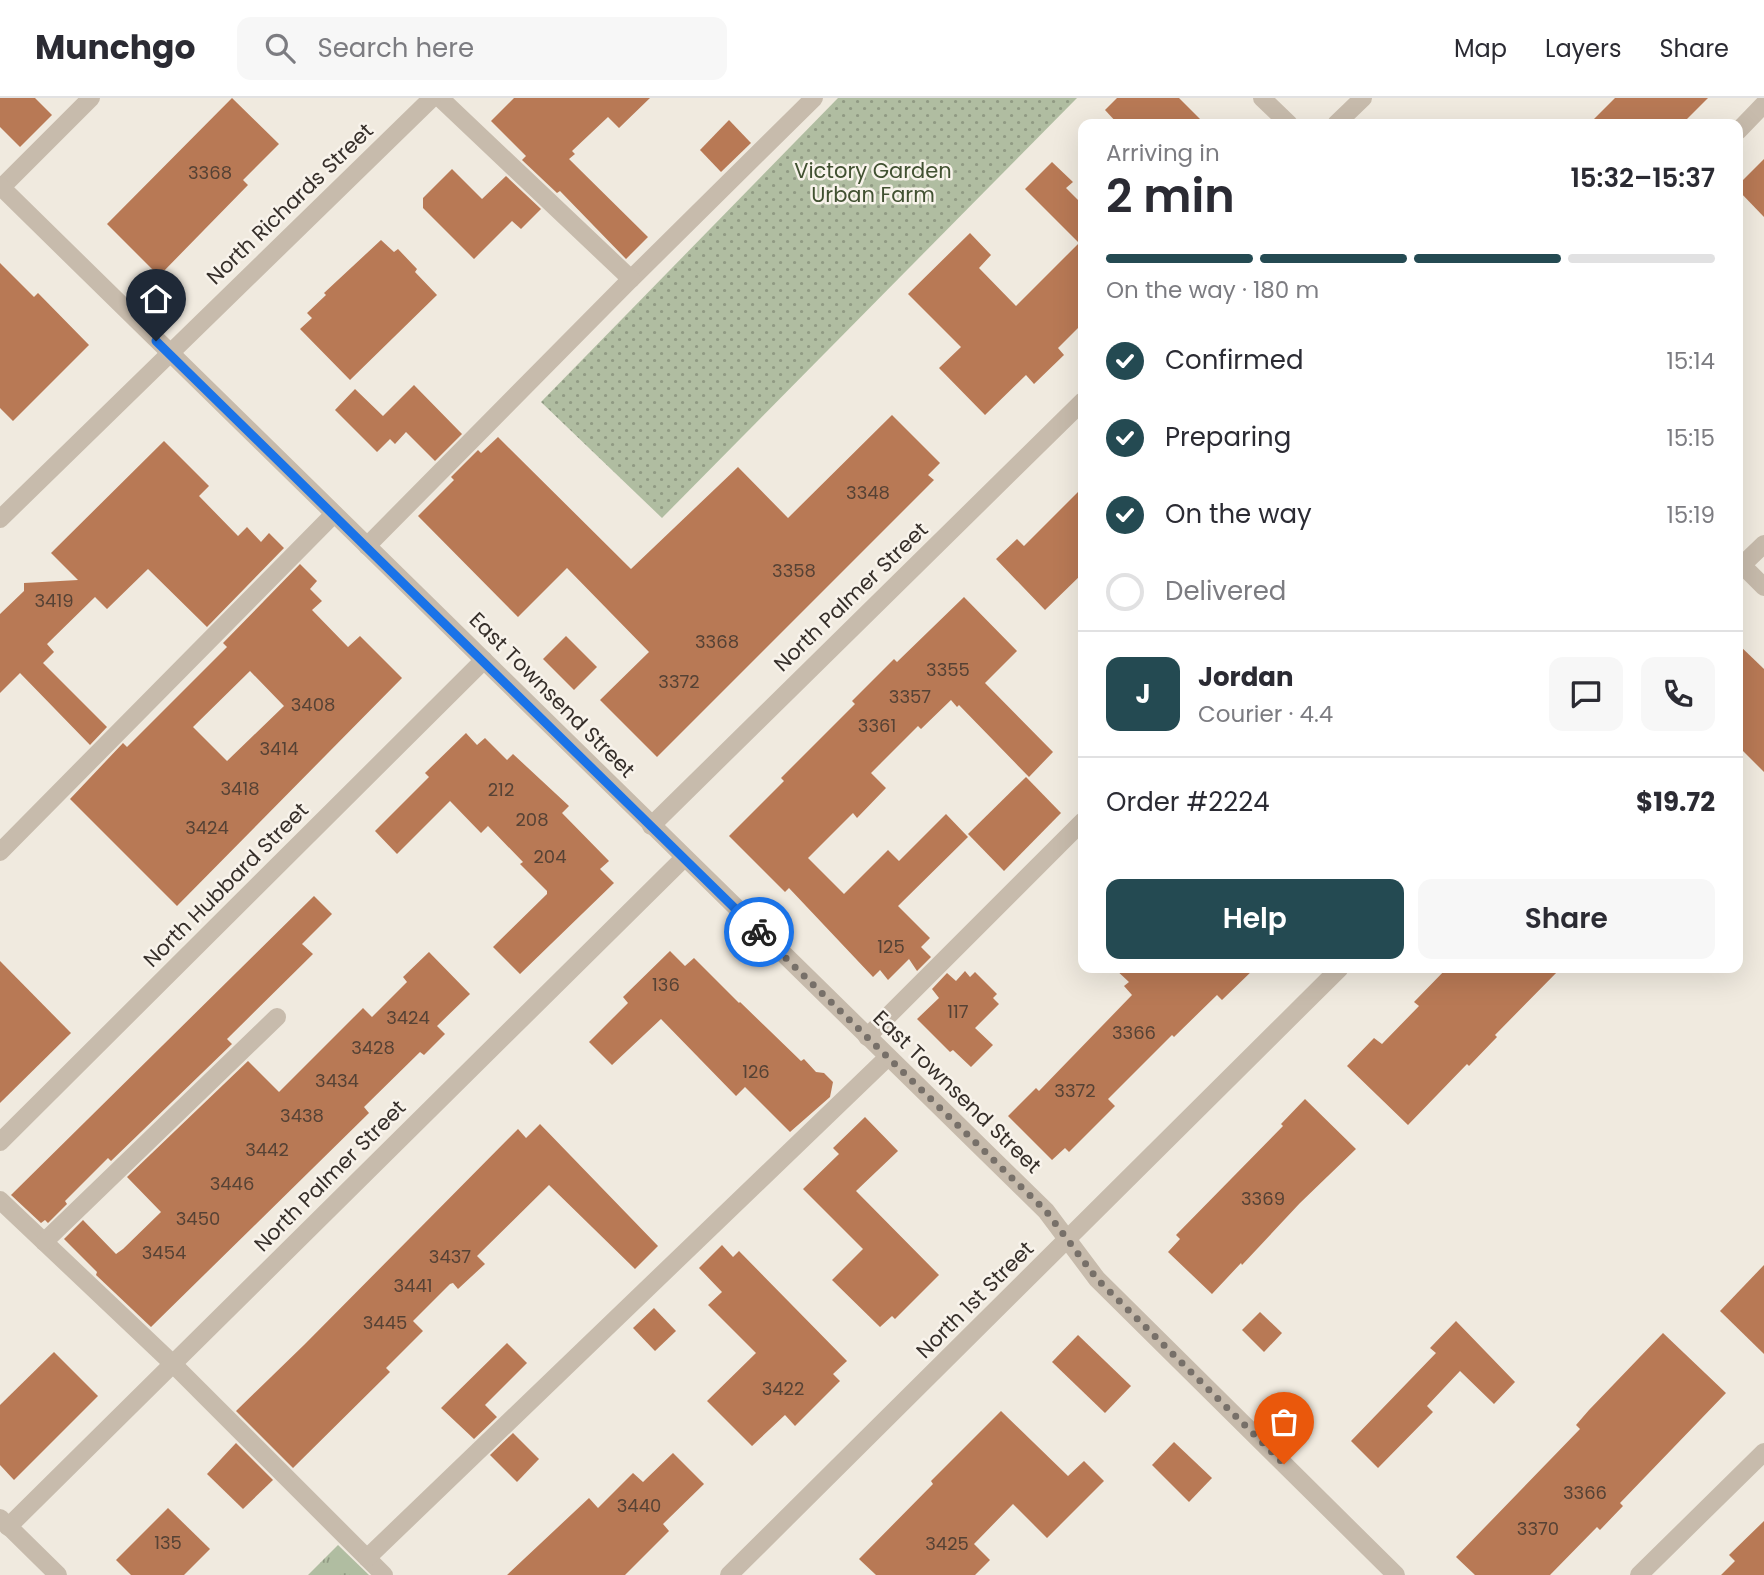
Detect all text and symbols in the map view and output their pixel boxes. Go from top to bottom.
search box [237,17,727,80]
text: Munchgo [35,24,195,71]
icon: search [261,29,299,67]
text: Search here [317,30,474,66]
text: Map [1454,32,1507,65]
text: Layers [1545,32,1621,65]
text: Share [1659,32,1729,65]
street label: North Richards Street [200,116,379,291]
text: Arriving in [1106,137,1220,169]
park label: Victory Garden Urban Farm [794,156,952,209]
house number: 3368 [188,160,232,185]
text: 15:32–15:37 [1570,160,1715,196]
text: 2 min [1106,164,1235,228]
pin [126,269,186,341]
text: On the way · 180 m [1106,274,1319,306]
icon: home [137,280,175,318]
icon: check [1106,342,1144,380]
text: Confirmed [1165,342,1303,378]
text: 15:14 [1666,345,1715,377]
icon: check [1106,419,1144,457]
text: Preparing [1165,419,1291,455]
text: 15:15 [1666,422,1715,454]
house number: 3348 [846,480,890,505]
icon: check [1106,496,1144,534]
text: On the way [1165,496,1312,532]
text: 15:19 [1666,499,1715,531]
street label: North Palmer Street [767,515,934,678]
house number: 3358 [772,558,816,583]
text: Delivered [1165,573,1286,609]
house number: 3419 [34,588,74,613]
street label: East Townsend Street [463,605,642,784]
house number: 3368 [695,629,739,654]
house number: 3355 [926,657,970,682]
button: chat [1549,657,1623,731]
button: phone [1641,657,1715,731]
text: Jordan [1198,659,1294,695]
house number: 3372 [658,669,700,694]
text: J [1135,676,1151,712]
house number: 3357 [889,684,931,709]
house number: 3408 [291,692,335,717]
text: Courier · 4.4 [1198,698,1333,730]
house number: 3361 [858,713,896,738]
house number: 3414 [259,736,299,761]
house number: 3418 [220,776,260,801]
house number: 212 [488,777,514,802]
text: Order #2224 [1106,784,1270,820]
text: $19.72 [1636,784,1715,820]
street label: North Hubbard Street [137,796,315,974]
house number: 208 [515,807,549,832]
house number: 3424 [185,815,229,840]
house number: 204 [534,844,566,869]
button: Help [1106,879,1404,959]
button: Share [1418,879,1715,959]
courier [724,897,794,967]
icon: bike [740,913,778,951]
house number: 125 [877,934,905,959]
house number: 136 [652,972,680,997]
house number: 117 [947,999,969,1024]
street label: East Townsend Street [867,1004,1048,1180]
house number: 3424 [386,1005,430,1030]
house number: 3366 [1112,1020,1156,1045]
house number: 3428 [351,1035,395,1060]
house number: 126 [742,1059,770,1084]
house number: 3434 [315,1068,359,1093]
house number: 3372 [1054,1078,1096,1103]
street label: North Palmer Street [247,1093,412,1258]
house number: 3438 [280,1103,324,1128]
house number: 3442 [245,1137,289,1162]
house number: 3446 [210,1171,254,1196]
house number: 3369 [1241,1186,1285,1211]
house number: 3450 [176,1206,220,1231]
street label: North 1st Street [910,1235,1040,1365]
house number: 3454 [142,1240,186,1265]
house number: 3437 [429,1244,471,1269]
house number: 3441 [393,1273,433,1298]
house number: 3445 [363,1310,407,1335]
house number: 3422 [762,1376,804,1401]
pin [1254,1392,1314,1464]
icon: bag [1265,1403,1303,1441]
house number: 3366 [1563,1480,1607,1505]
house number: 3440 [617,1493,661,1518]
house number: 3370 [1517,1516,1559,1541]
house number: 135 [154,1530,182,1555]
house number: 3425 [925,1531,969,1556]

